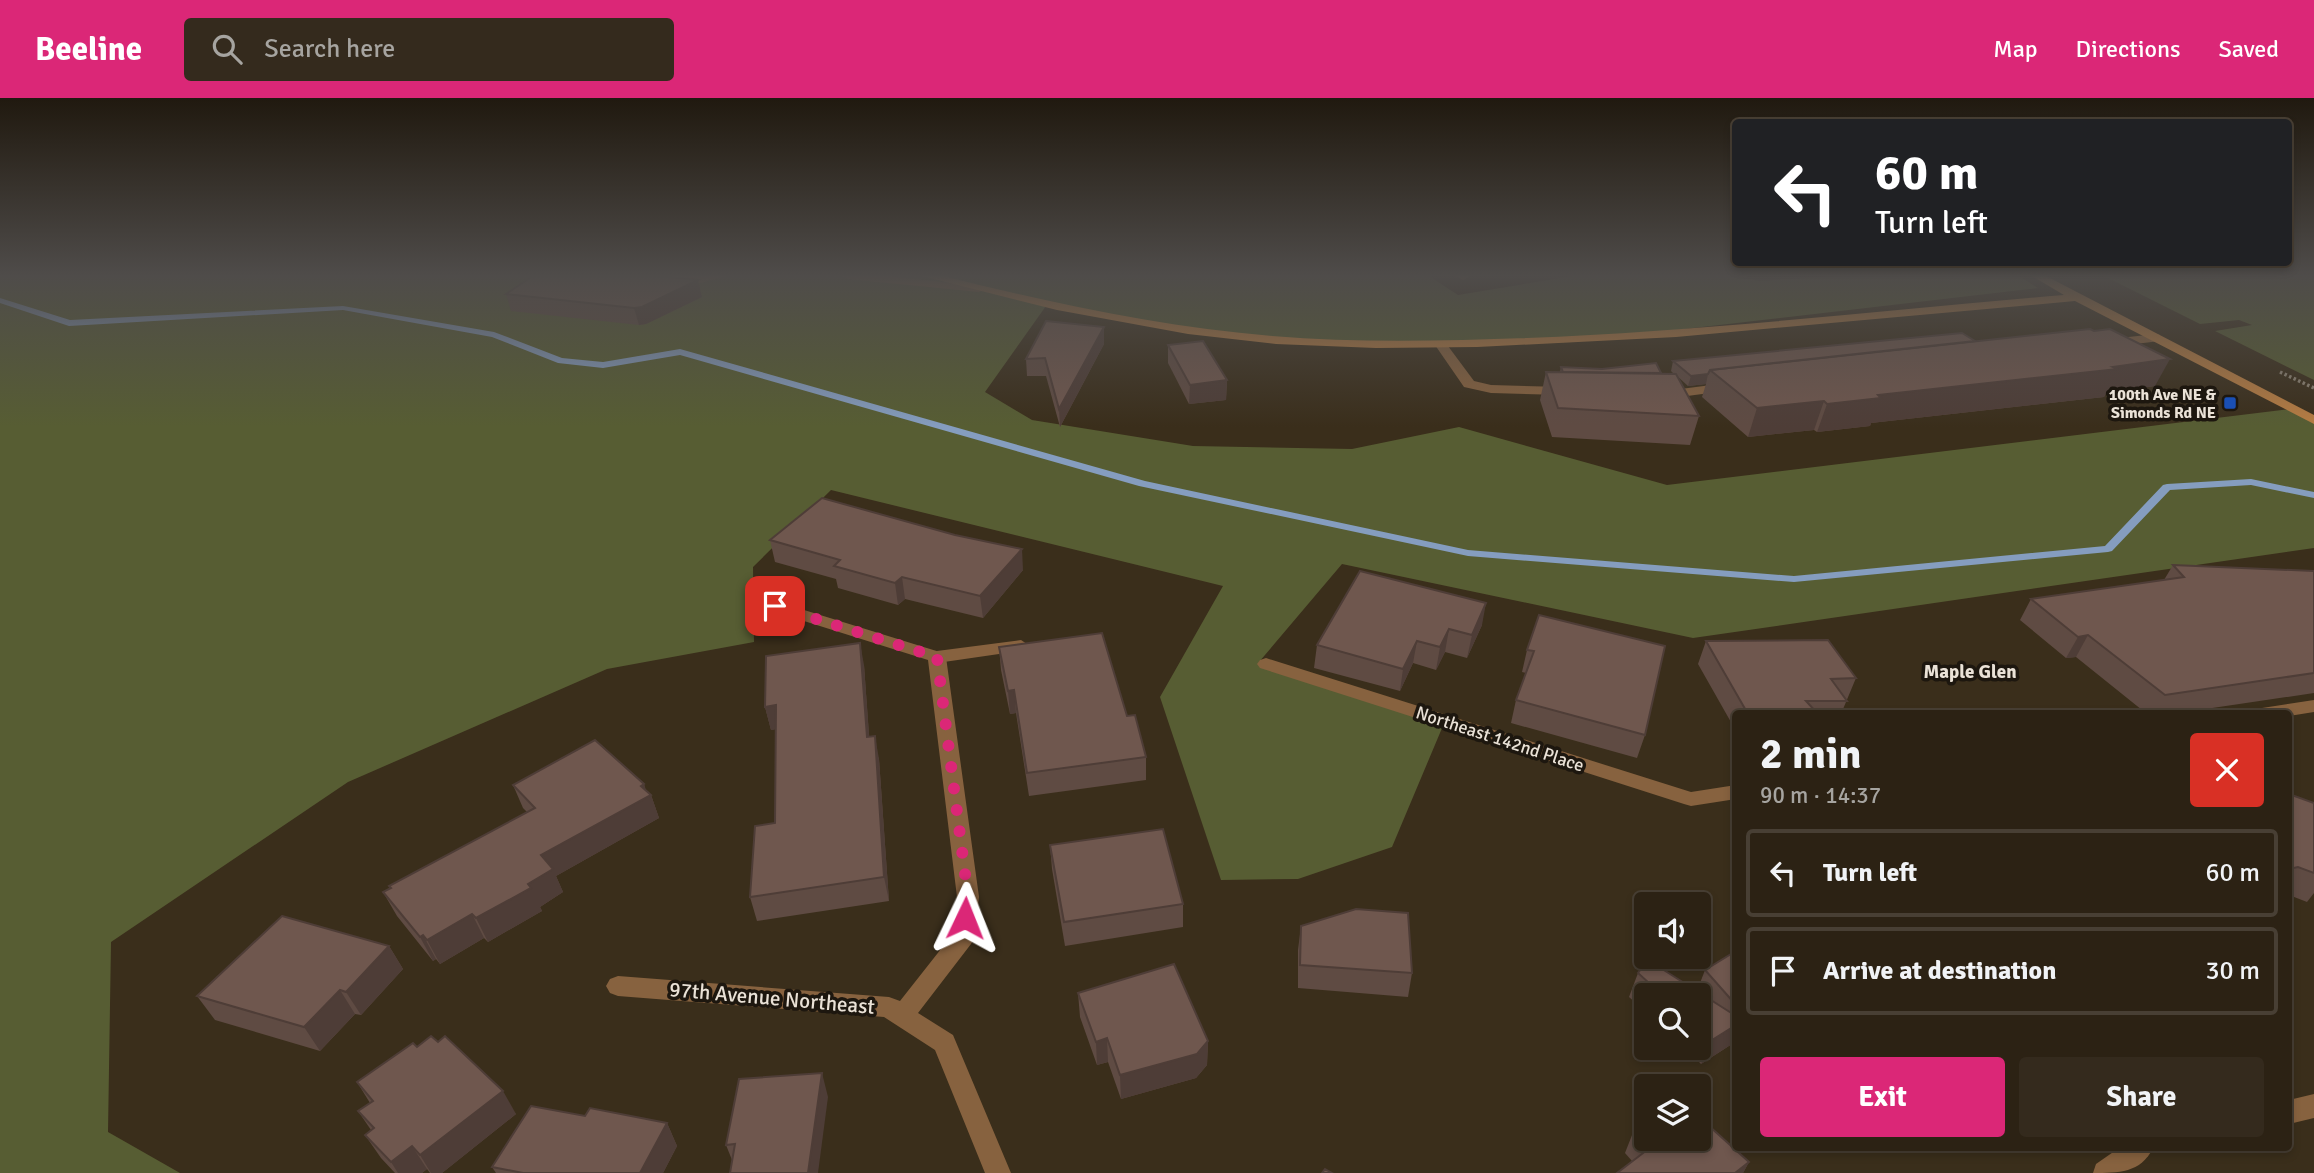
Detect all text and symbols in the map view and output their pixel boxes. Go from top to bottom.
search box [184,18,674,81]
text: Beeline [35,29,142,70]
icon: search [208,30,246,68]
text: Search here [264,33,395,65]
text: Map [1993,34,2038,64]
text: Directions [2076,34,2181,64]
text: Saved [2219,34,2279,64]
text: 60 m [1875,143,1978,203]
icon: left [1760,147,1851,238]
text: Turn left [1875,203,1988,242]
place label: 100th Ave NE & Simonds Rd NE [2109,385,2216,423]
marker: 100th Ave NE & Simonds Rd NE [2222,395,2238,411]
pin [745,576,805,636]
icon: arrive [756,587,794,625]
district label: Maple Glen [1923,660,2017,684]
street label: Northeast 142nd Place [1413,701,1587,777]
text: 2 min [1760,729,1861,780]
button: close [2190,733,2264,807]
text: 90 m · 14:37 [1760,781,1881,810]
icon: left [1764,854,1802,892]
text: Turn left [1823,857,1917,889]
text: 60 m [2205,857,2260,889]
position arrow [928,881,1002,955]
map controls [1634,892,1711,1151]
button: sound [1634,892,1711,969]
icon: arrive [1764,952,1802,990]
text: Arrive at destination [1823,955,2056,987]
text: 30 m [2205,955,2260,987]
street label: 97th Avenue Northeast [668,976,876,1020]
button: search [1634,983,1711,1060]
button: Exit [1760,1057,2005,1137]
button: Share [2019,1057,2264,1137]
button: layers [1634,1074,1711,1151]

